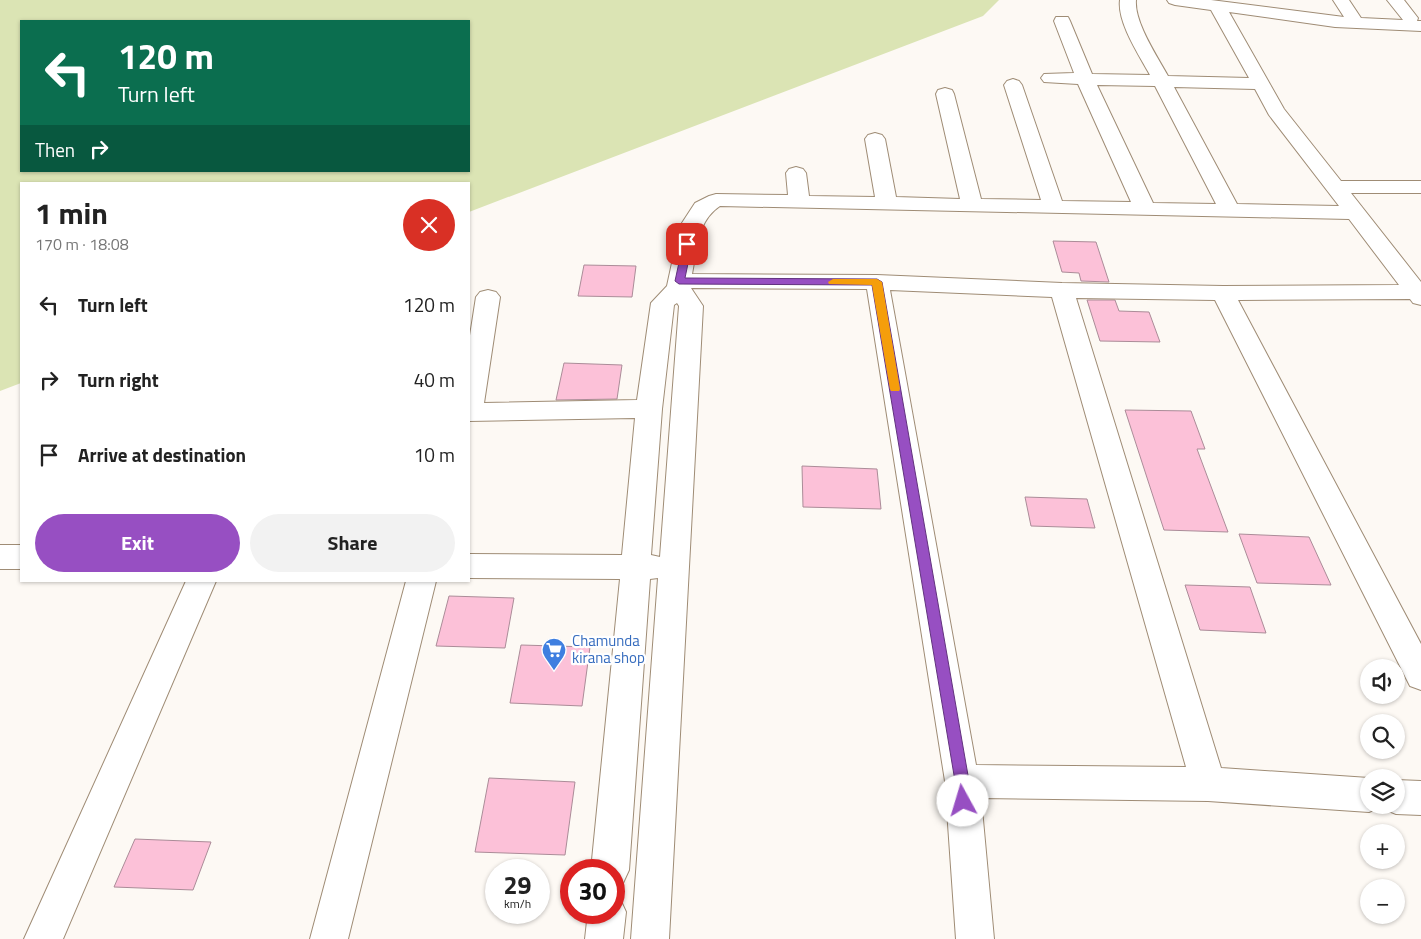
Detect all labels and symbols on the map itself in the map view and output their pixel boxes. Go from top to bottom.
pin [666,223,708,265]
place label: Chamunda kirana shop [572,629,645,669]
supermarket icon: Chamunda kirana shop [541,637,567,671]
position arrow [936,774,988,826]
speed limit sign: 30 [560,859,625,924]

